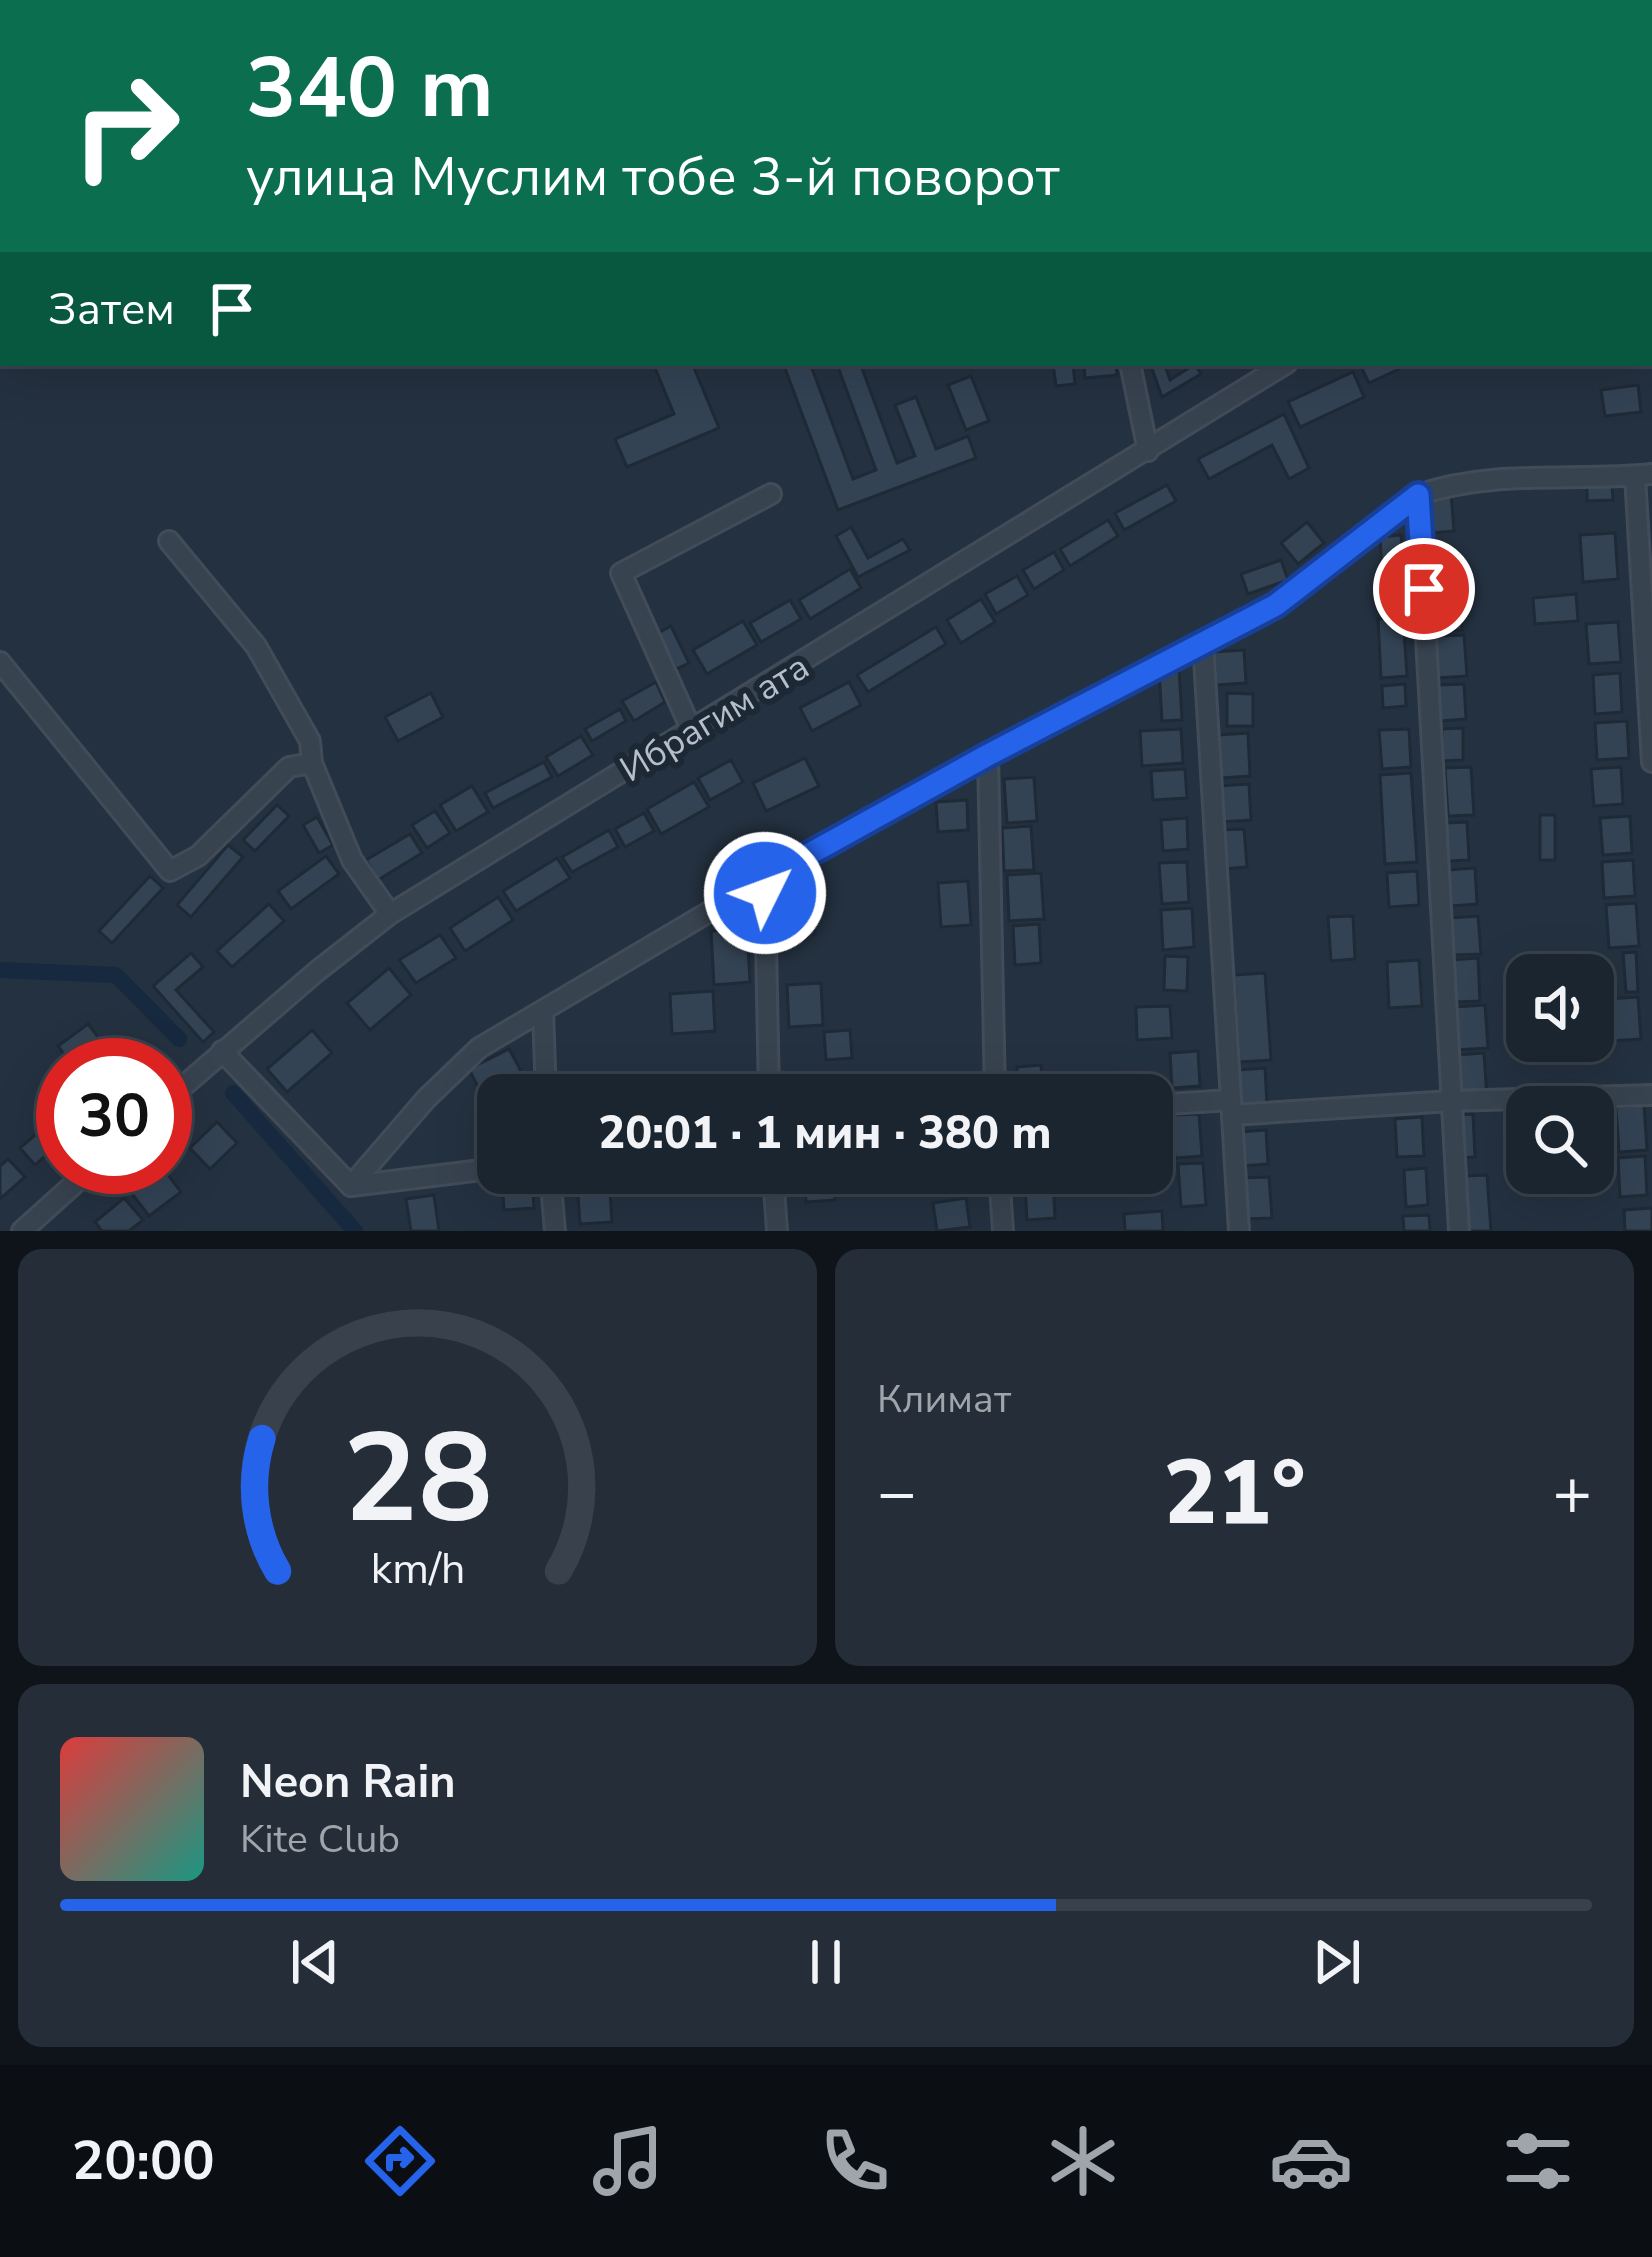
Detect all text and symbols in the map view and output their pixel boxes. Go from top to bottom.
text: 340 m [246,31,494,146]
icon: right [48,48,204,204]
text: улица Муслим тобе 3-й поворот [246,140,1060,214]
icon: arrive [199,276,265,342]
text: Затем [48,279,175,340]
pin [1373,538,1475,640]
icon: arrive [1391,556,1457,622]
street label: Ибрагим ата [611,643,818,794]
position arrow [702,830,828,956]
map controls [1506,954,1614,1194]
button: sound [1506,954,1614,1062]
speed limit sign: 30 [36,1038,192,1194]
button: search [1506,1086,1614,1194]
text: 20:01 · 1 мин · 380 m [598,1103,1052,1164]
text: Климат [877,1373,1011,1426]
text: 28 [343,1394,492,1564]
text: 21° [1163,1432,1306,1555]
text: − [877,1448,917,1538]
text: + [1552,1448,1592,1538]
text: km/h [370,1539,465,1597]
text: Neon Rain [240,1752,456,1813]
text: Kite Club [240,1813,400,1866]
icon: previous [282,1929,348,1995]
icon: pause [793,1929,859,1995]
icon: next [1304,1929,1370,1995]
icon: directions [358,2119,442,2203]
icon: music [586,2119,670,2203]
icon: phone [813,2119,897,2203]
icon: climate [1041,2119,1125,2203]
icon: car [1269,2119,1353,2203]
icon: filters [1496,2119,1580,2203]
text: 20:00 [72,2124,215,2198]

